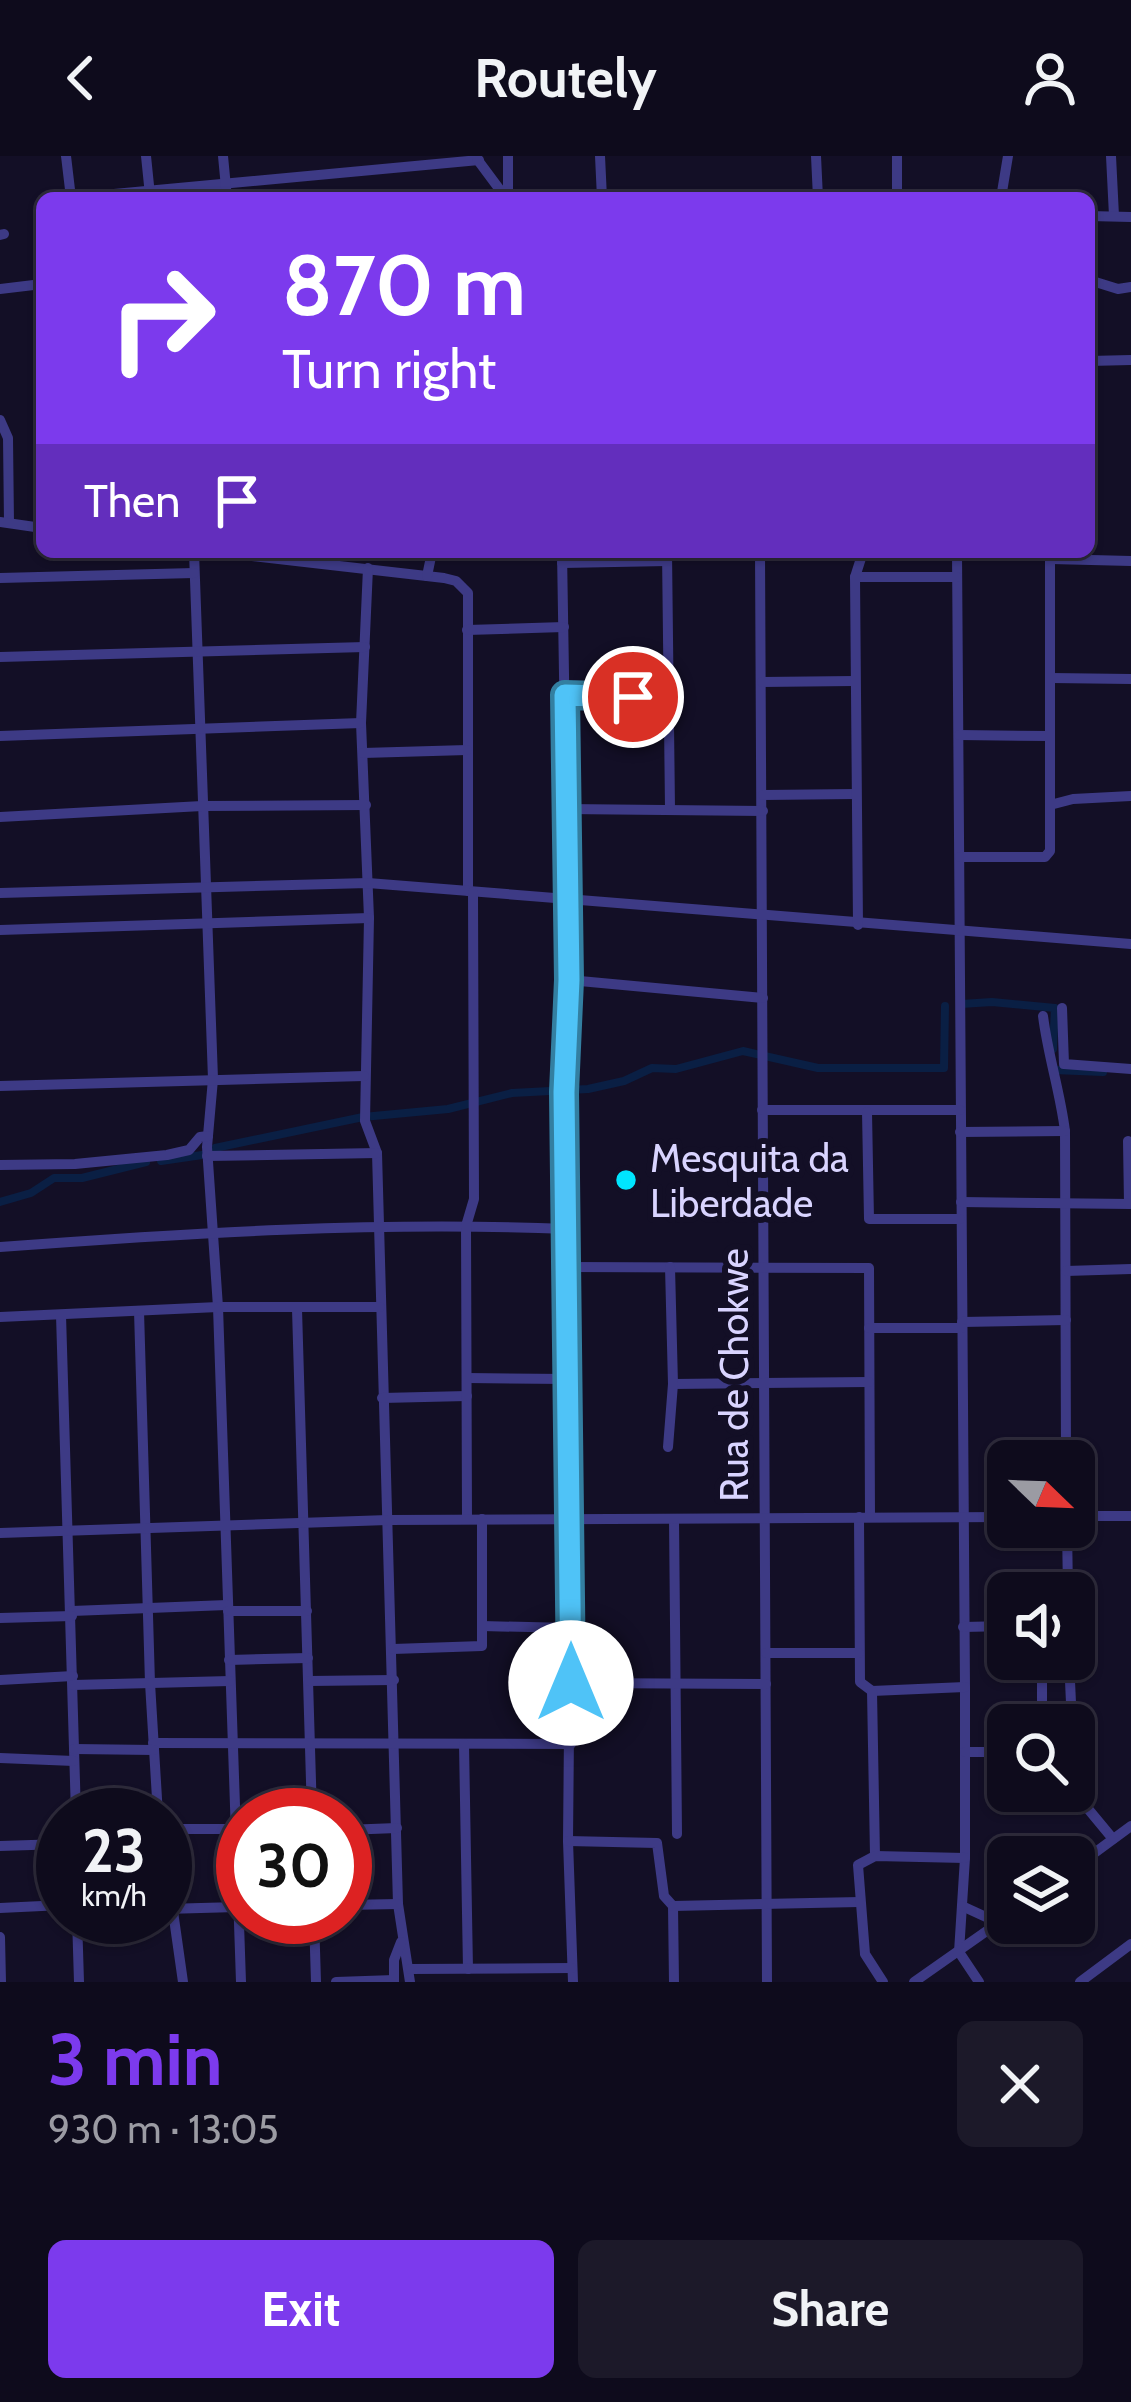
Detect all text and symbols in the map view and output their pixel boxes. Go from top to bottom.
icon: back [48,45,114,111]
text: Routely [474,45,657,111]
icon: person [1017,45,1083,111]
text: 870 m [282,234,526,336]
icon: right [84,240,240,396]
text: Turn right [282,336,496,402]
icon: arrive [204,468,270,534]
text: Then [84,474,180,528]
pin [582,646,684,748]
icon: arrive [600,664,666,730]
place label: Mesquita da Liberdade [650,1134,849,1227]
marker: Mesquita da Liberdade [613,1167,639,1193]
street label: Rua de Chokwe [710,1248,758,1502]
north arrow [987,1440,1095,1548]
map controls [987,1440,1095,1944]
button: sound [987,1572,1095,1680]
position arrow [508,1620,634,1746]
button: search [987,1704,1095,1812]
speed limit sign: 30 [216,1788,372,1944]
text: 23 [82,1814,146,1887]
button: layers [987,1836,1095,1944]
text: km/h [81,1877,147,1914]
text: 3 min [48,2016,223,2103]
button: close [957,2021,1083,2147]
text: 930 m · 13:05 [48,2105,279,2153]
button: Exit [48,2240,554,2378]
button: Share [578,2240,1083,2378]

